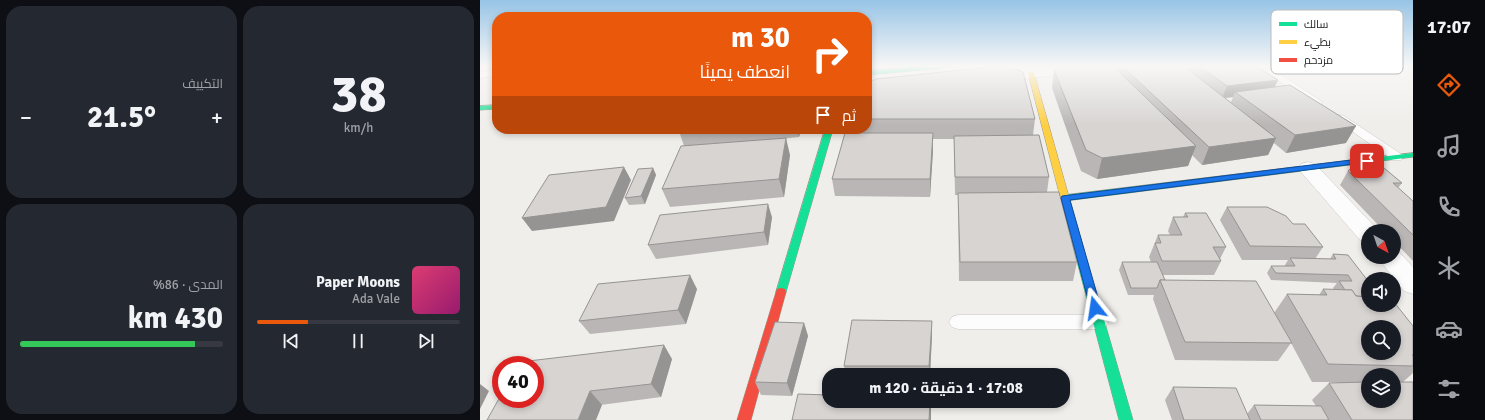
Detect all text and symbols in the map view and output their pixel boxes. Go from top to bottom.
legend [1271,10,1403,74]
text: 17:07 [1427,16,1471,38]
text: سالك [1304,18,1328,31]
text: 30 m [731,21,790,55]
icon: right [804,28,856,80]
text: بطيء [1304,36,1331,51]
text: مزدحم [1304,54,1333,68]
text: انعطف يمينًا [700,61,790,83]
text: 38 [330,62,387,126]
icon: directions [1435,71,1463,99]
text: التكييف [182,76,223,92]
text: 21.5° [87,99,156,136]
text: − [20,104,32,131]
text: + [211,104,223,131]
icon: arrive [812,104,834,126]
text: ثم [842,107,856,125]
text: km/h [344,120,373,136]
icon: music [1435,132,1463,160]
pin [1350,144,1384,178]
icon: arrive [1356,150,1378,172]
icon: phone [1435,193,1463,221]
north arrow [1361,224,1401,264]
map controls [1361,224,1401,408]
icon: climate [1435,254,1463,282]
button: sound [1361,272,1401,312]
text: Paper Moons [316,273,400,291]
text: المدى · 86% [153,277,223,293]
position arrow [1074,287,1116,329]
text: Ada Vale [352,291,400,307]
text: 430 km [128,300,223,337]
icon: car [1435,315,1463,343]
button: search [1361,320,1401,360]
icon: previous [280,330,302,352]
icon: pause [347,330,369,352]
icon: next [415,330,437,352]
speed limit sign: 40 [492,356,544,408]
button: layers [1361,368,1401,408]
icon: filters [1435,375,1463,403]
text: 17:08 · 1 دقيقة · 120 m [869,379,1023,397]

